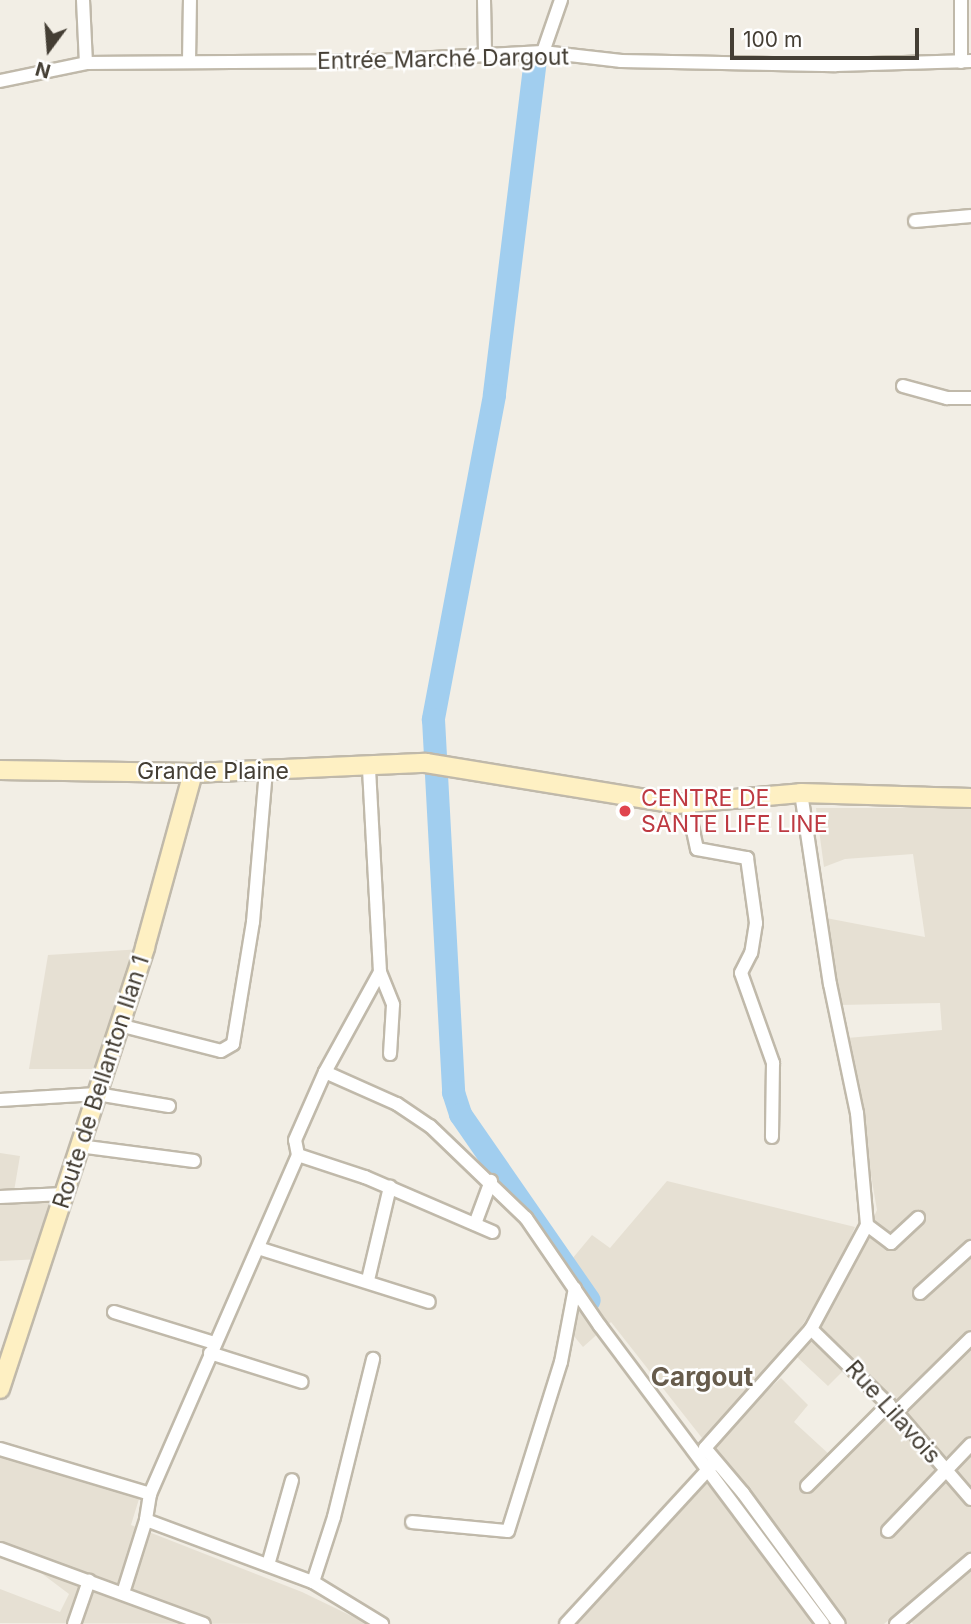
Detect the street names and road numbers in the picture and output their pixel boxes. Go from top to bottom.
street label: Entrée Marché Dargout [317,43,569,75]
street label: Grande Plaine [137,757,289,785]
street label: Route de Bellanton Ilan 1 [47,952,155,1212]
street label: Rue Lilavois [840,1355,946,1469]

